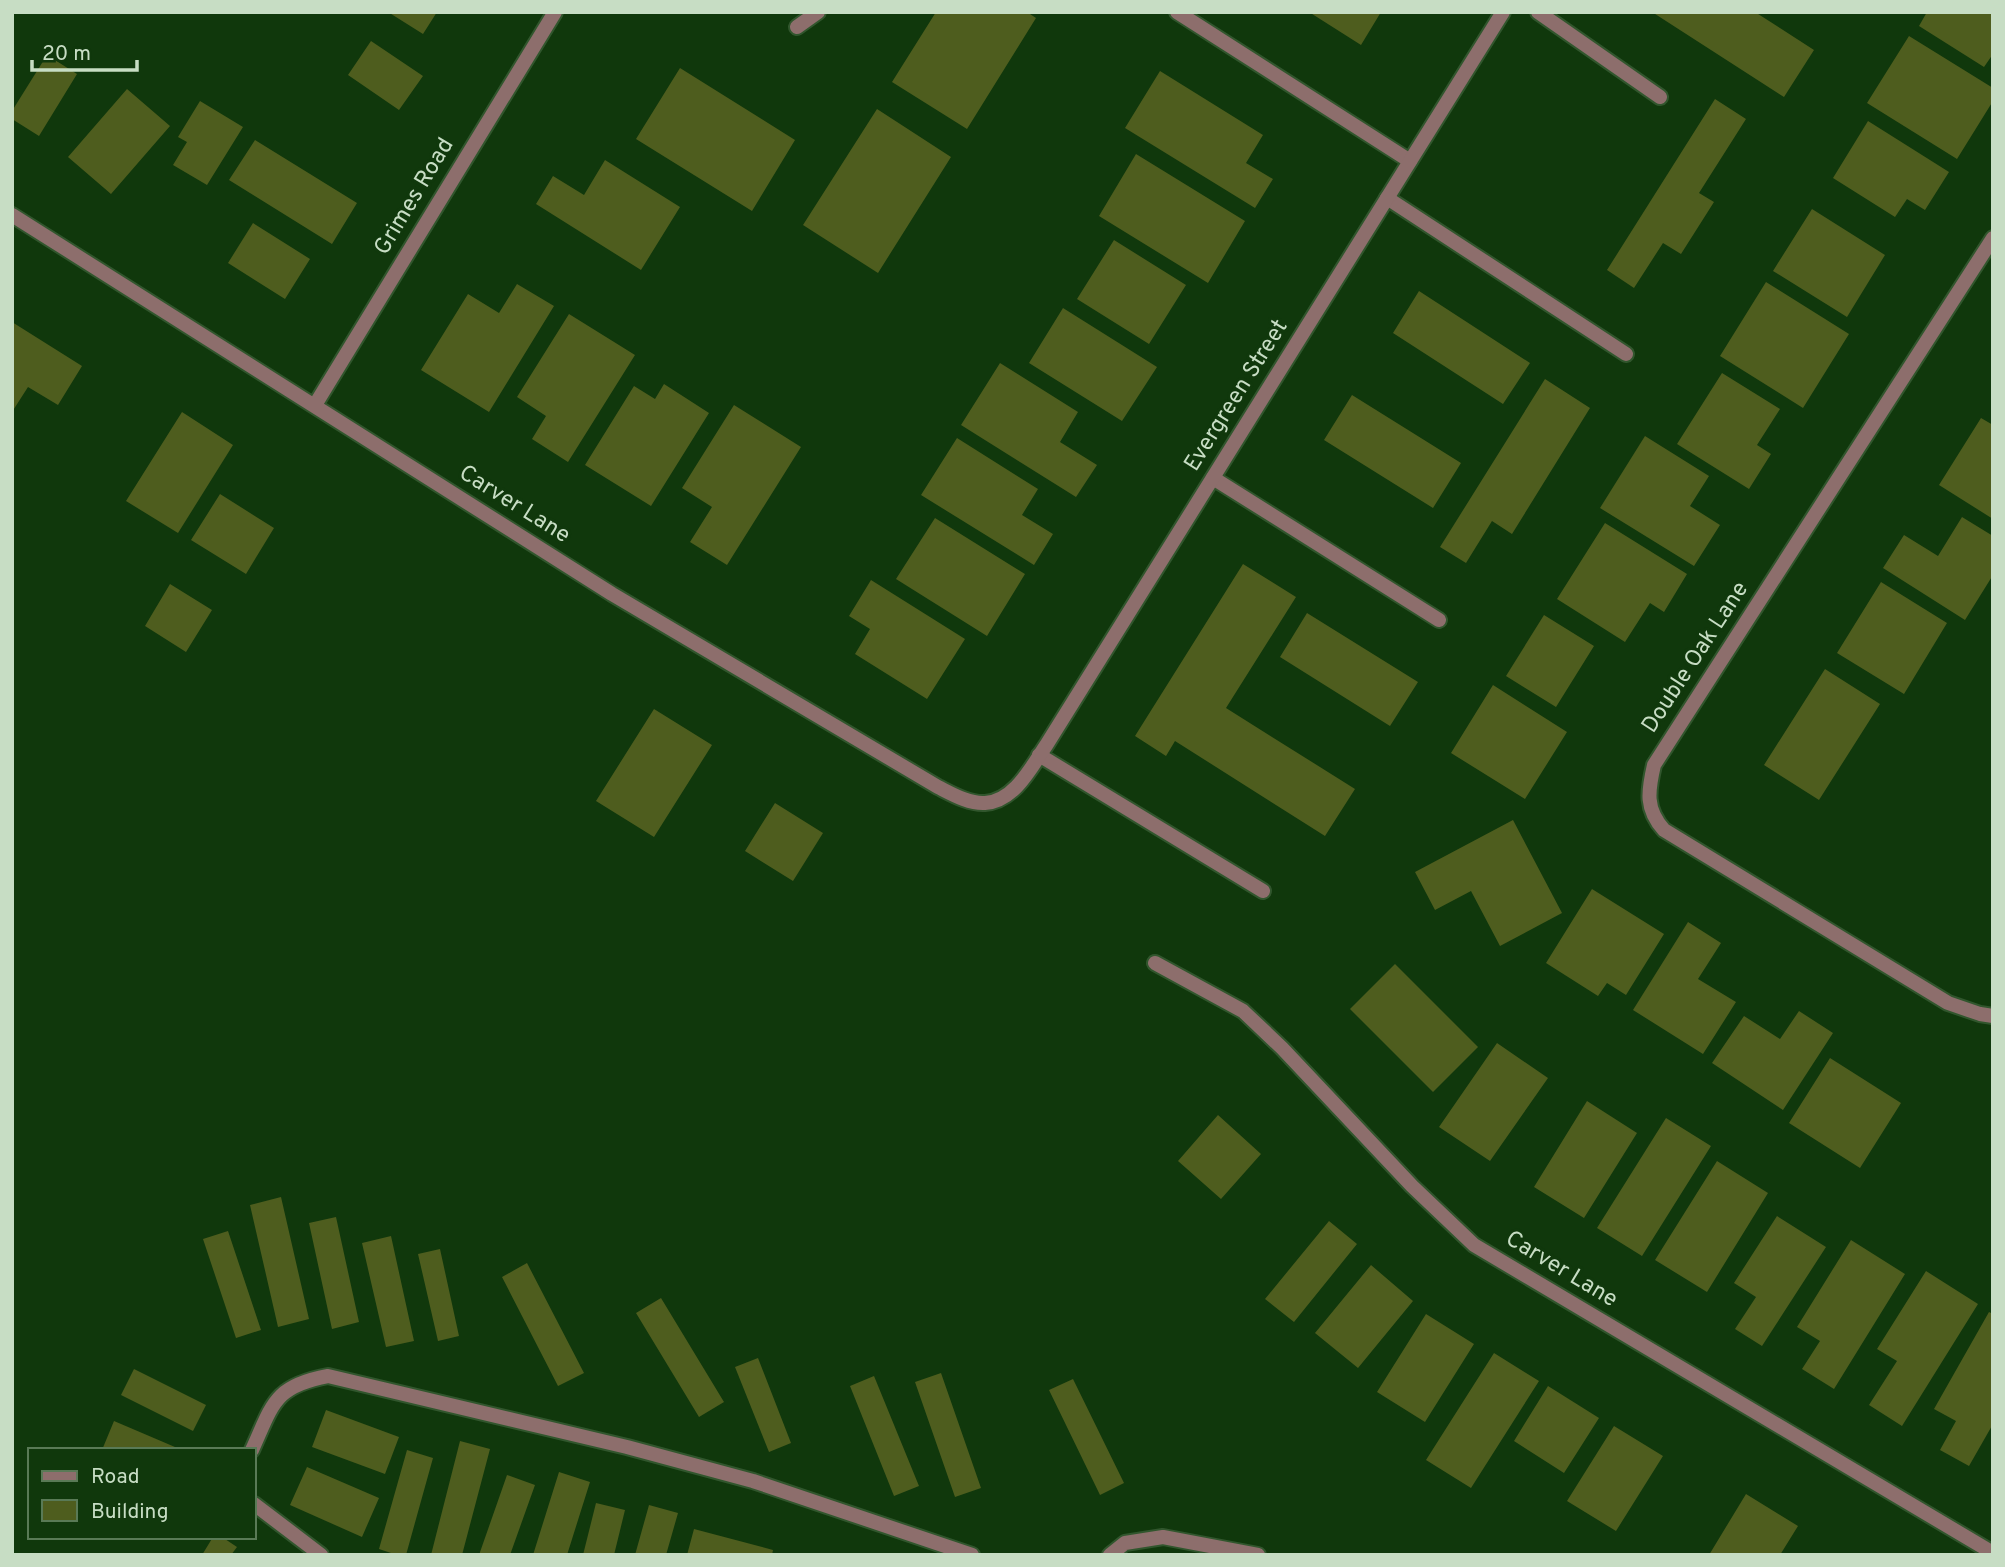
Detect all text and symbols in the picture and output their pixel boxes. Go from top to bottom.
scale bar [32,28,136,72]
text: 20 m [42,41,91,68]
street label: Grimes Road [369,133,461,261]
street label: Evergreen Street [1179,315,1295,477]
street label: Carver Lane [453,459,575,551]
street label: Double Oak Lane [1636,577,1756,739]
street label: Carver Lane [1500,1225,1622,1315]
legend [28,1448,256,1539]
text: Road [91,1464,140,1491]
text: Building [91,1499,169,1526]

